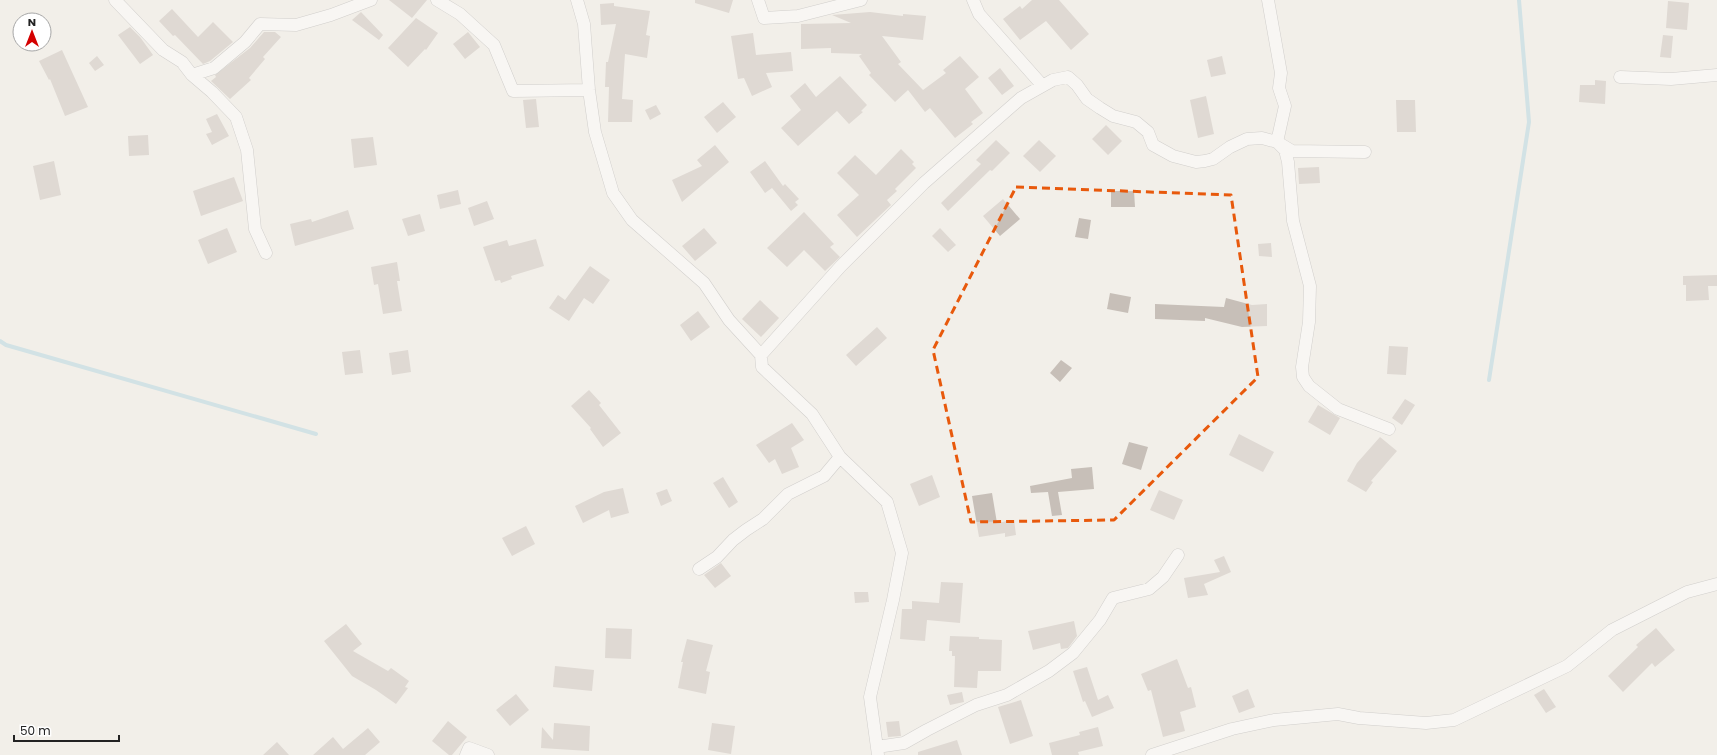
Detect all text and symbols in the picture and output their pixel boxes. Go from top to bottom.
north arrow [12,12,52,52]
text: N [28,14,36,30]
scale bar [14,717,119,743]
text: 50 m [20,722,51,739]

